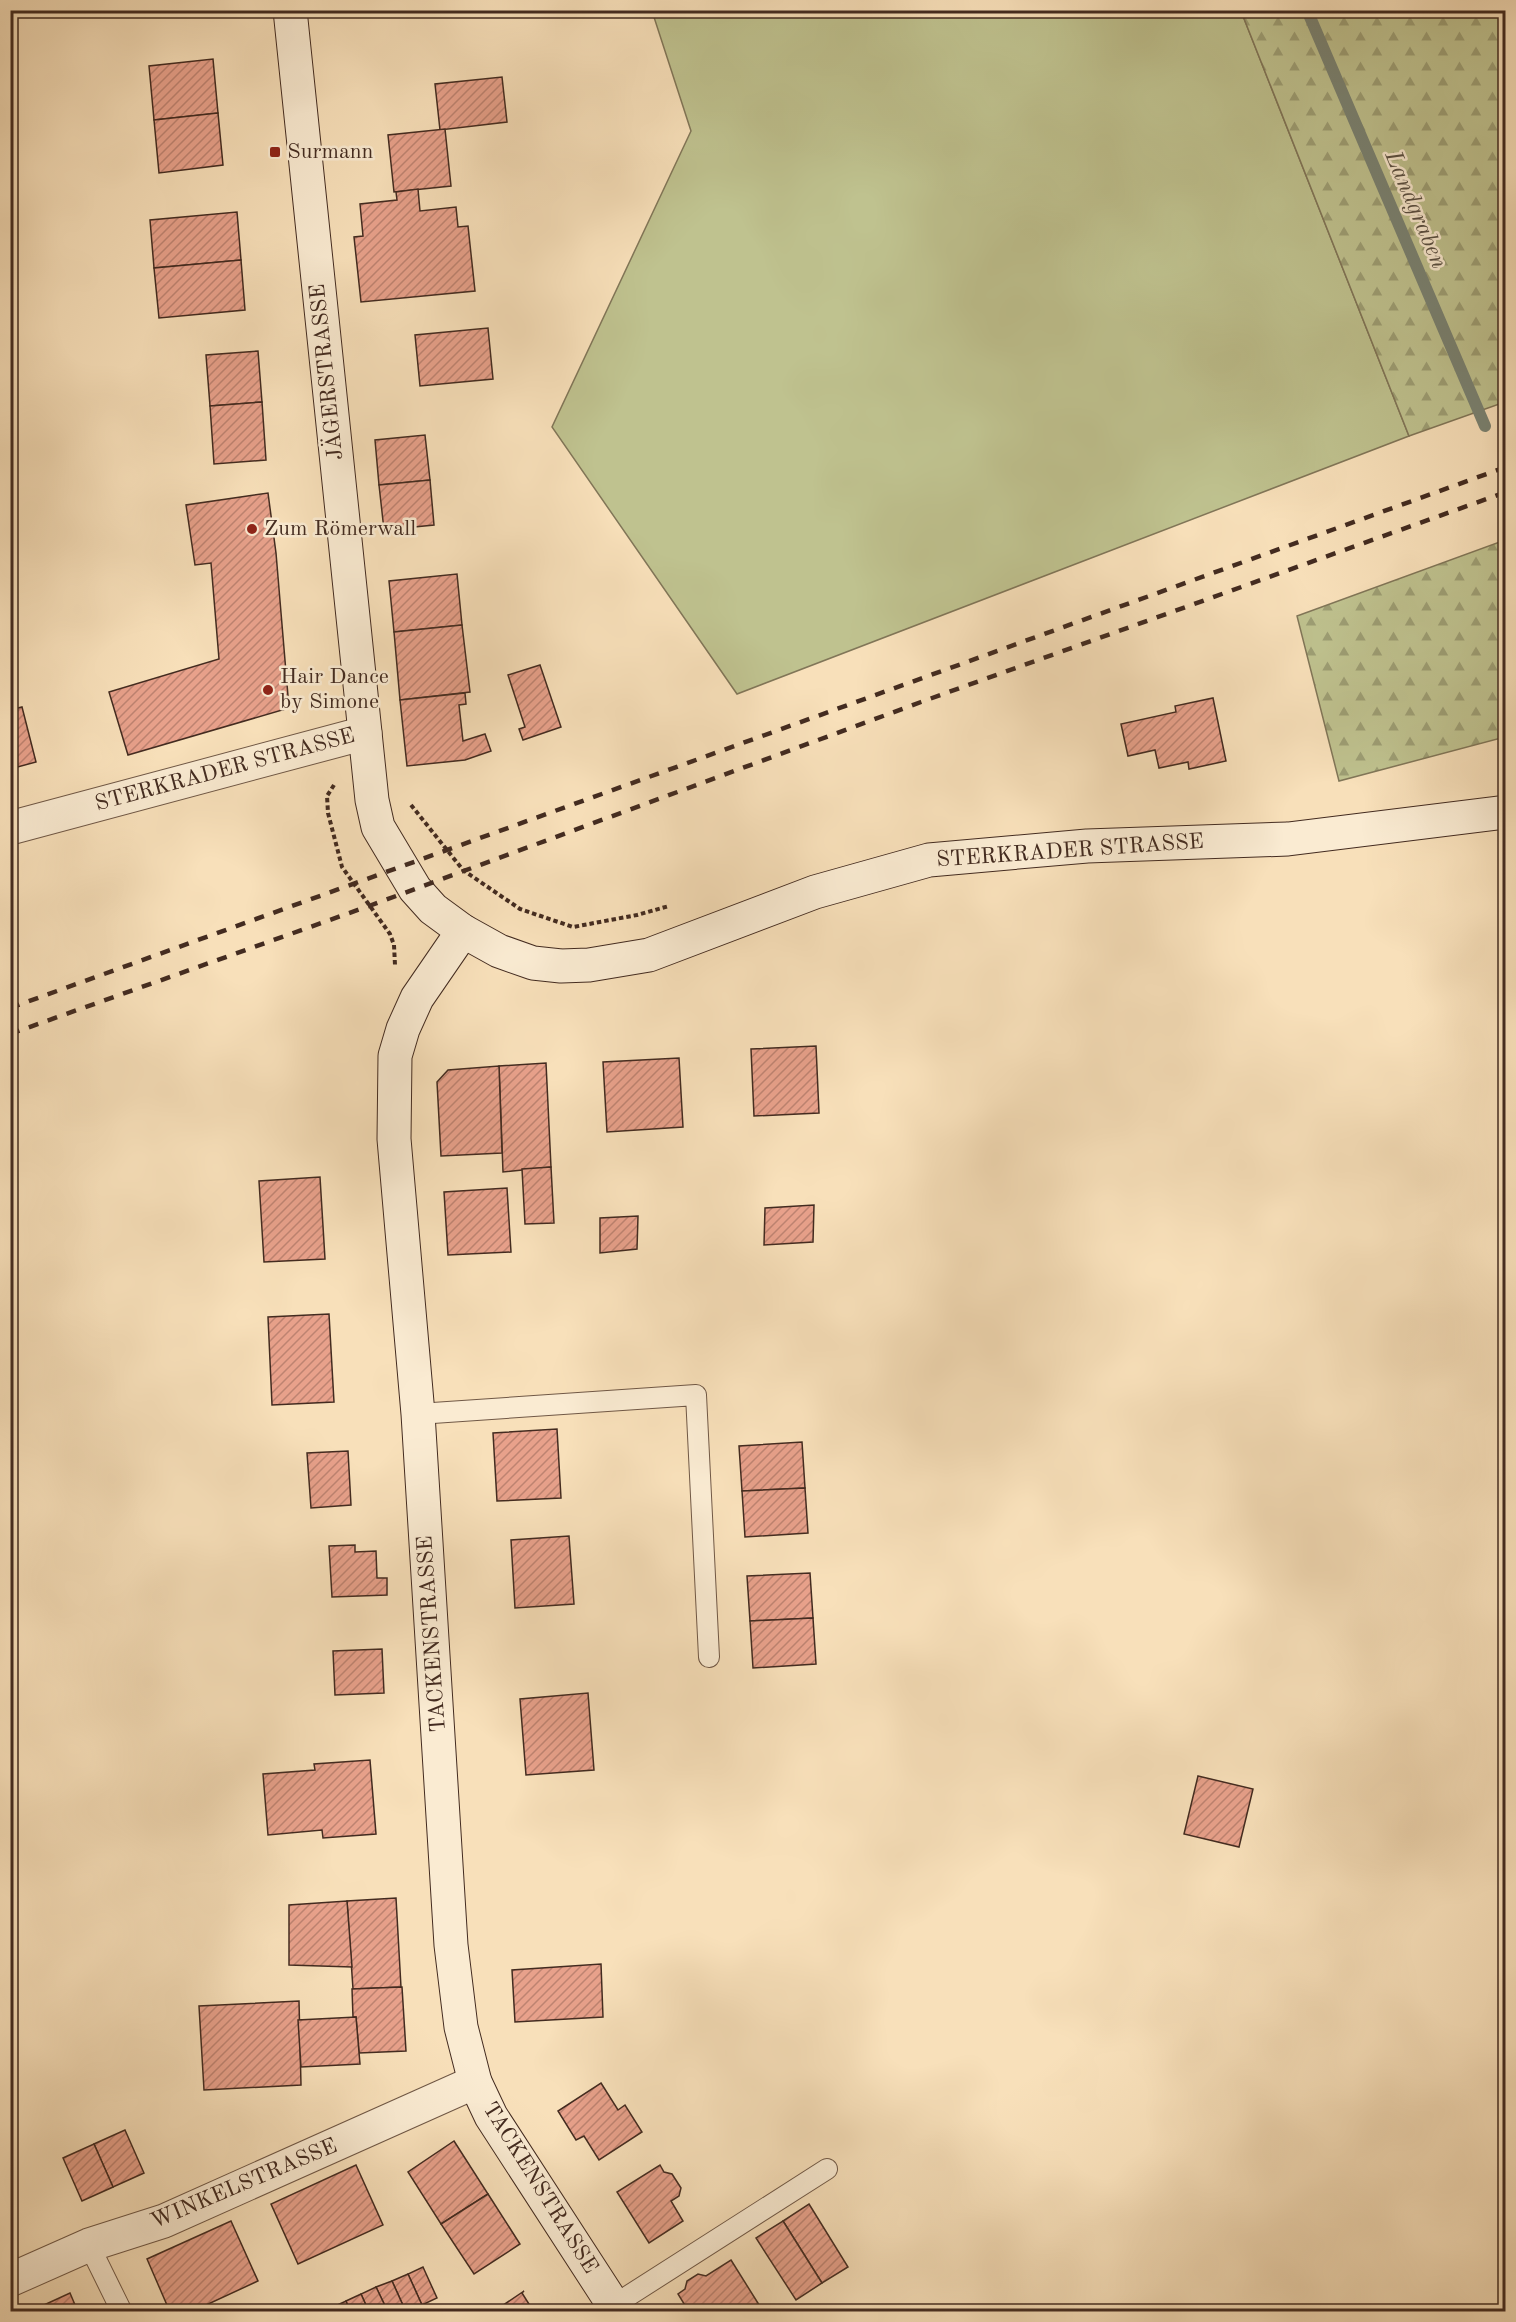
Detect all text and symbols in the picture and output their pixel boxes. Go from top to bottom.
place label: Surmann [287,141,374,163]
marker: Surmann [268,145,282,159]
water label: Landgraben [1379,147,1451,273]
street label: JÄGERSTRASSE [304,283,347,462]
place label: Zum Römerwall [264,518,416,540]
marker: Zum Römerwall [245,522,259,536]
place label: Hair Dance by Simone [280,666,389,713]
marker: Hair Dance by Simone [261,683,275,697]
street label: STERKRADER STRASSE [93,725,357,815]
street label: STERKRADER STRASSE [936,831,1204,871]
street label: TACKENSTRASSE [414,1535,450,1733]
street label: TACKENSTRASSE [478,2098,602,2278]
street label: WINKELSTRASSE [148,2135,340,2233]

